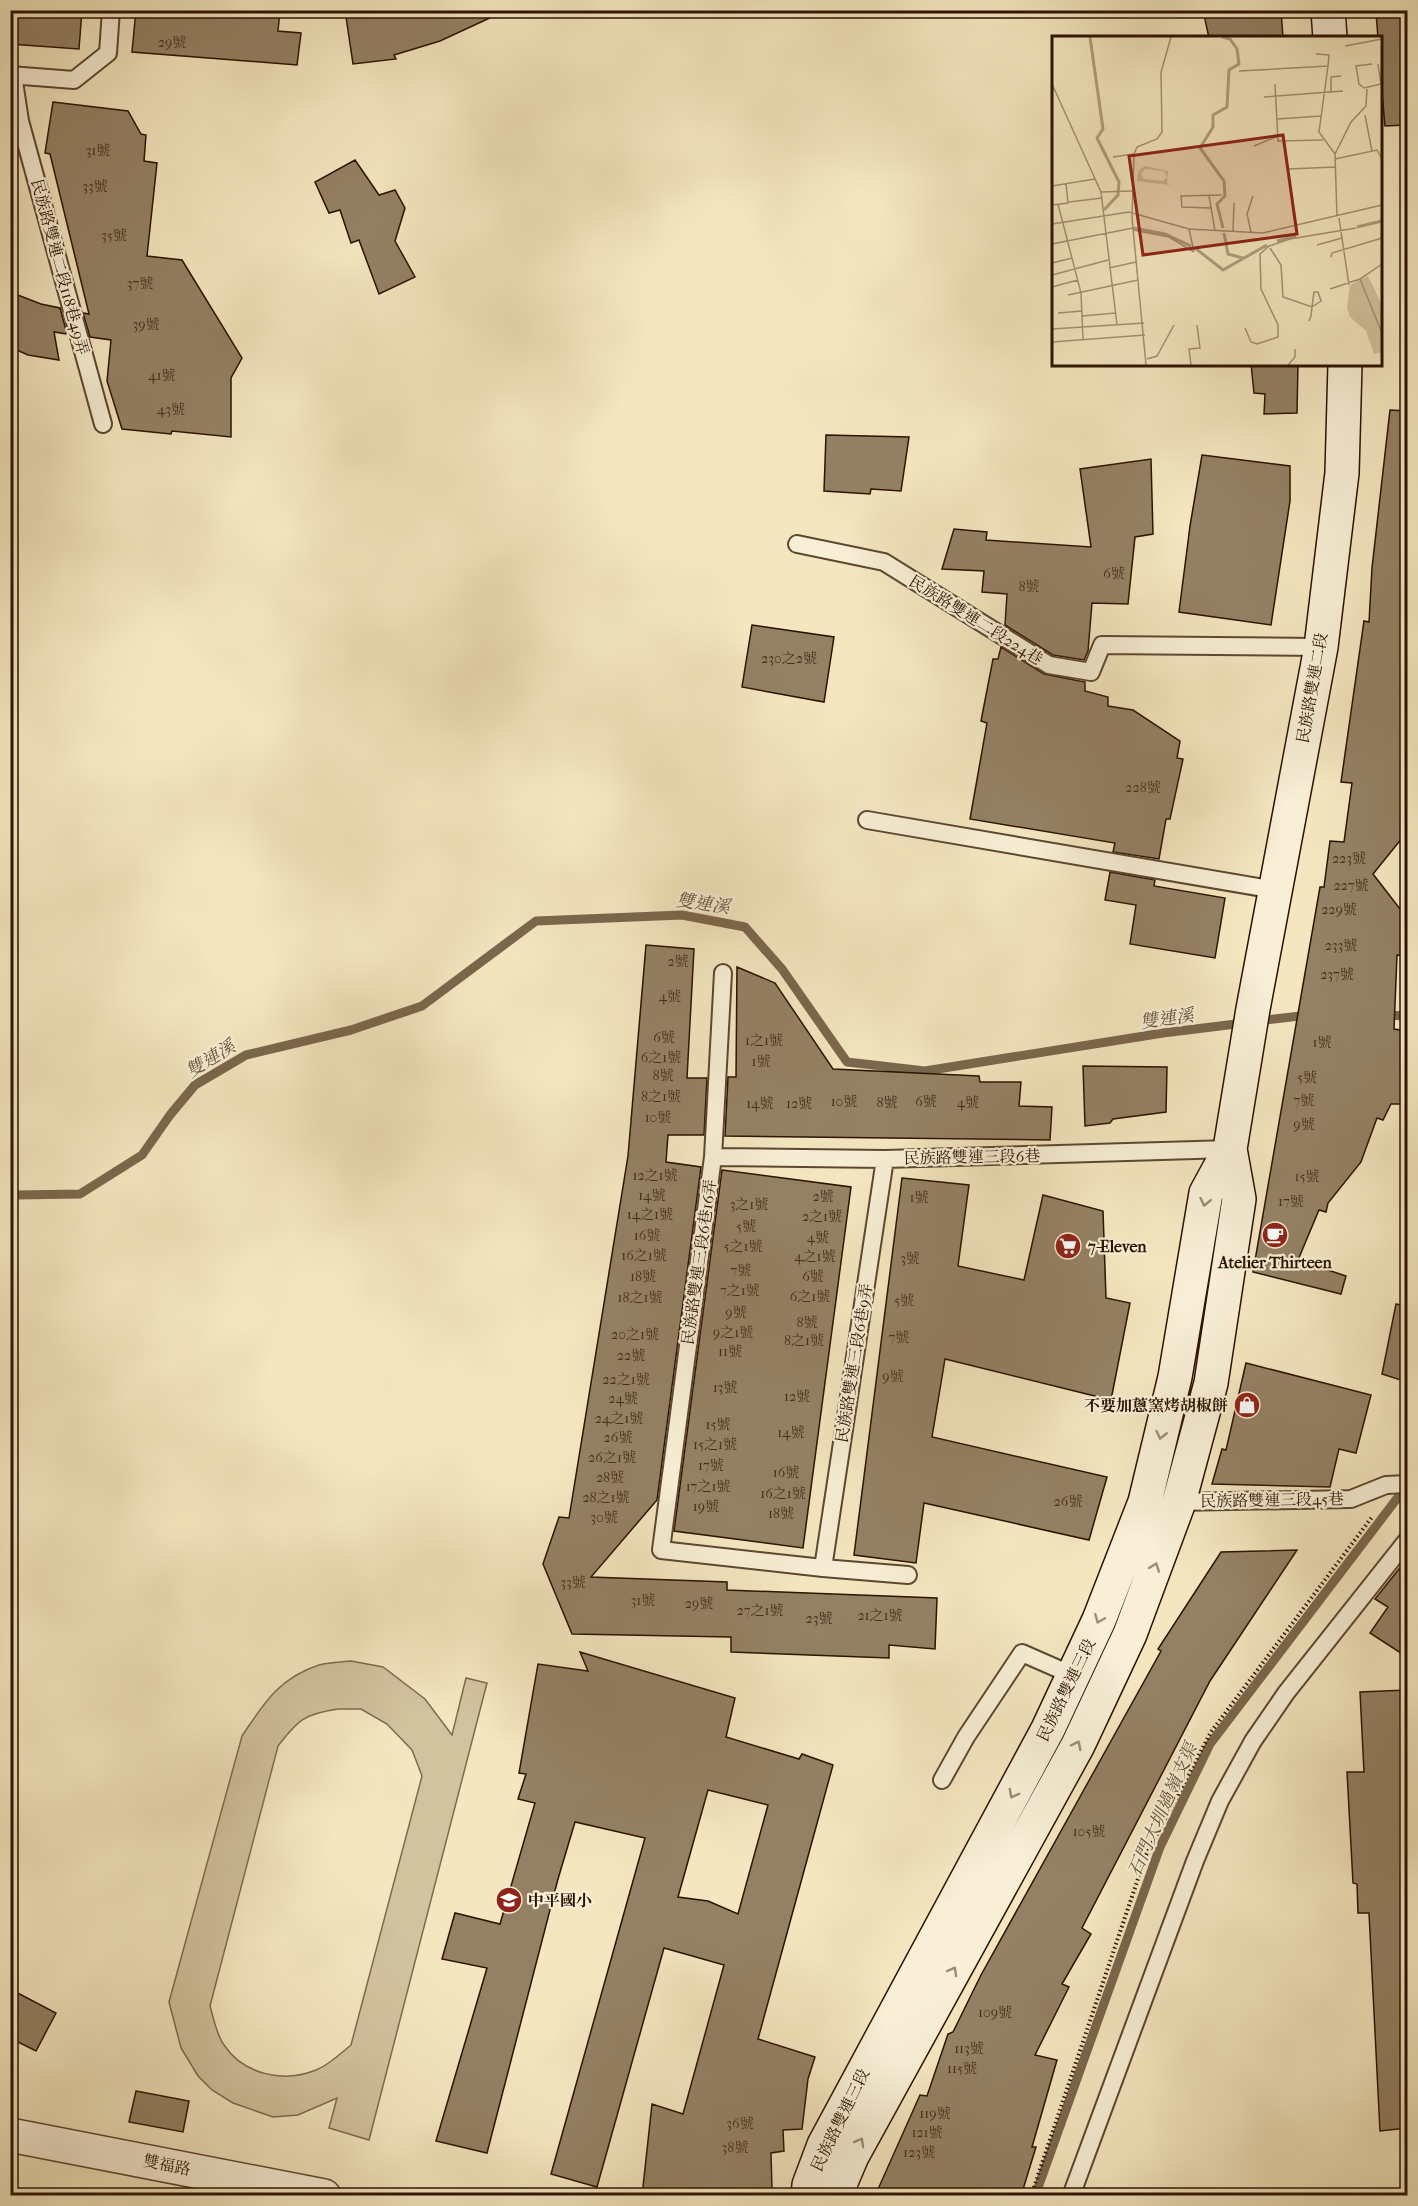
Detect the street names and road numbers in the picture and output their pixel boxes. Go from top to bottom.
street label: 民族路雙連二段118巷49弄 [27,177,93,357]
street label: 民族路雙連二段224巷 [906,571,1046,669]
street label: 民族路雙連二段 [1293,631,1331,745]
street label: 民族路雙連三段6巷 [904,1146,1040,1168]
street label: 民族路雙連三段6巷16弄 [678,1178,720,1346]
street label: 民族路雙連三段6巷9弄 [832,1282,876,1444]
street label: 民族路雙連三段45巷 [1200,1489,1344,1511]
street label: 民族路雙連三段 [1033,1635,1099,1745]
street label: 民族路雙連三段 [807,2065,873,2175]
street label: 雙福路 [142,2151,192,2179]

